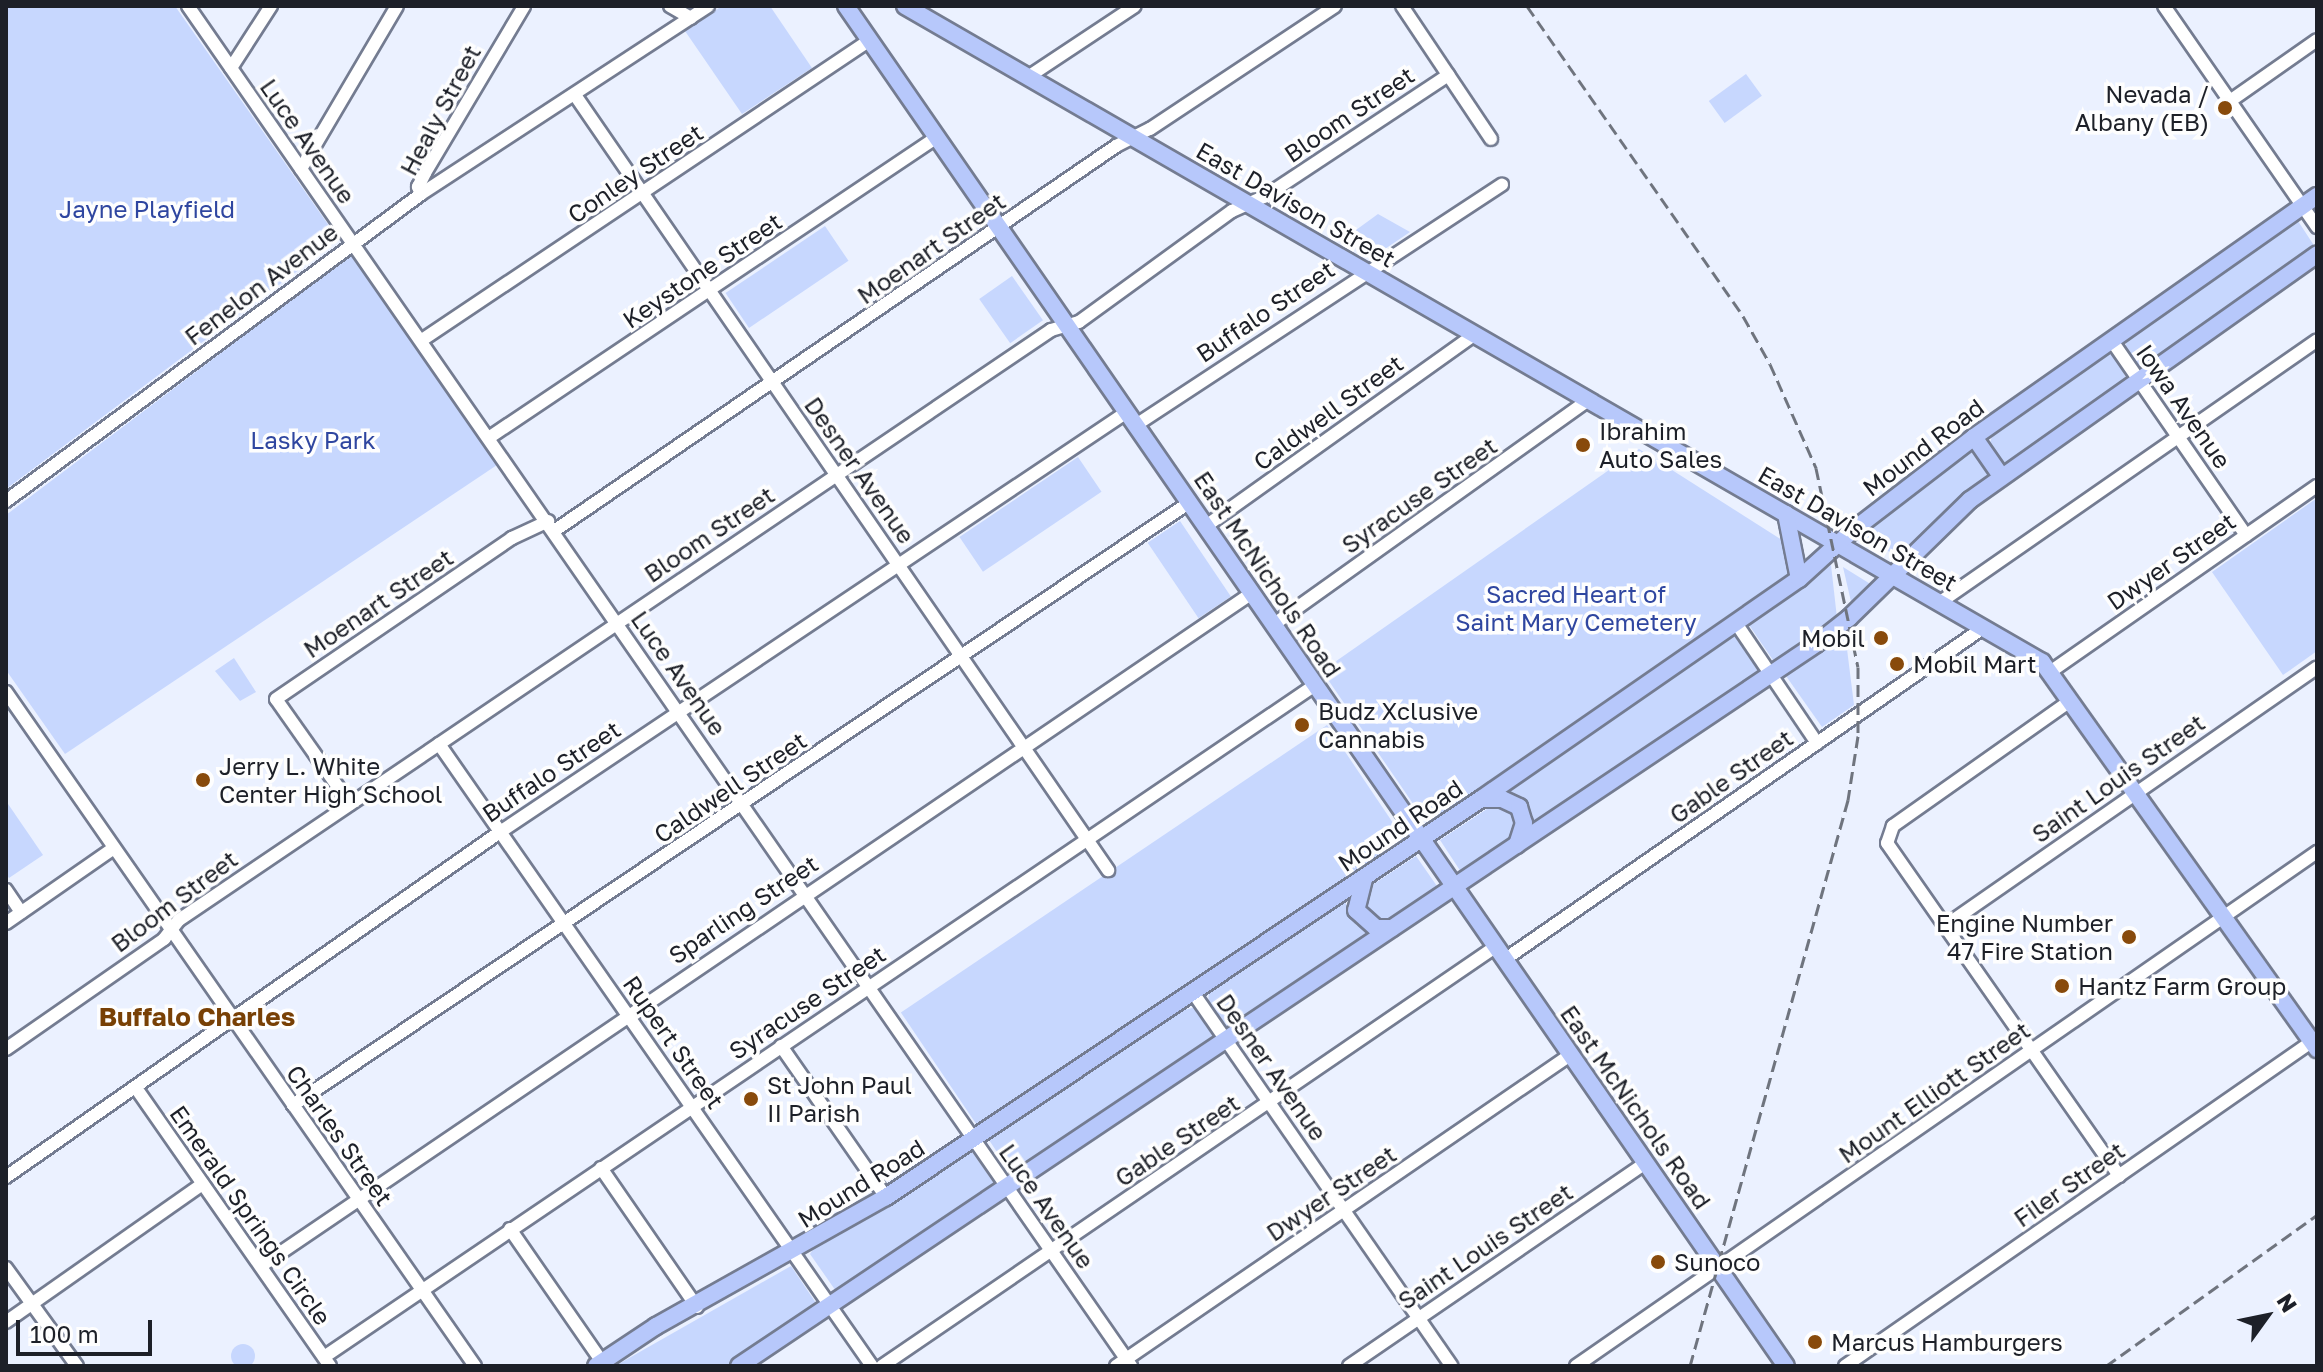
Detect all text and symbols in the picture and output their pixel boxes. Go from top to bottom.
street label: Healy Street [394,40,486,180]
street label: Bloom Street [1279,60,1419,168]
street label: Luce Avenue [254,73,362,209]
place label: Nevada / Albany (EB) [2075,80,2209,136]
marker: Nevada / Albany (EB) [2216,99,2234,117]
street label: Conley Street [562,117,708,229]
street label: East Davison Street [1191,135,1401,273]
street label: Moenart Street [852,186,1010,310]
park label: Jayne Playfield [59,195,235,223]
street label: Keystone Street [617,206,787,334]
street label: Fenelon Avenue [179,217,343,351]
street label: Buffalo Street [1190,254,1340,368]
street label: Iowa Avenue [2131,338,2237,474]
street label: Caldwell Street [1248,348,1408,476]
street label: Desner Avenue [799,391,921,549]
street label: Mound Road [1857,392,1989,502]
place label: Ibrahim Auto Sales [1599,417,1722,473]
park label: Lasky Park [250,426,376,454]
street label: Syracuse Street [1336,431,1502,559]
marker: Ibrahim Auto Sales [1574,436,1592,454]
street label: East Davison Street [1753,459,1963,597]
street label: East McNichols Road [1188,466,1348,682]
street label: Bloom Street [639,480,779,588]
street label: Dwyer Street [2101,506,2241,616]
street label: Moenart Street [298,542,458,664]
park label: Sacred Heart of Saint Mary Cemetery [1455,580,1697,636]
street label: Luce Avenue [625,605,733,741]
place label: Mobil [1801,624,1865,652]
marker: Mobil [1872,629,1890,647]
place label: Mobil Mart [1913,650,2037,678]
marker: Mobil Mart [1888,655,1906,673]
place label: Budz Xclusive Cannabis [1318,697,1478,753]
street label: Saint Louis Street [2026,708,2210,848]
street label: Buffalo Street [476,714,626,828]
marker: Budz Xclusive Cannabis [1293,716,1311,734]
street label: Gable Street [1664,723,1798,829]
street label: Caldwell Street [648,725,812,849]
place label: Jerry L. White Center High School [219,752,443,808]
marker: Jerry L. White Center High School [194,771,212,789]
street label: Mound Road [1332,773,1468,877]
street label: Bloom Street [105,844,243,958]
street label: Sparling Street [663,848,823,970]
place label: Engine Number 47 Fire Station [1936,909,2113,965]
marker: Engine Number 47 Fire Station [2120,928,2138,946]
street label: Syracuse Street [723,939,891,1065]
street label: Rupert Street [618,970,730,1114]
place label: Hantz Farm Group [2078,972,2286,1000]
marker: Hantz Farm Group [2053,977,2071,995]
street label: Desner Avenue [1211,988,1333,1146]
street label: East McNichols Road [1555,1000,1717,1214]
district label: Buffalo Charles [99,1001,295,1033]
street label: Mount Elliott Street [1833,1015,2035,1169]
street label: Charles Street [281,1059,399,1211]
place label: St John Paul II Parish [767,1071,912,1127]
street label: Gable Street [1109,1088,1245,1192]
marker: St John Paul II Parish [742,1090,760,1108]
street label: Emerald Springs Circle [164,1100,338,1330]
street label: Mound Road [792,1133,930,1233]
street label: Filer Street [2008,1135,2130,1233]
street label: Luce Avenue [993,1138,1101,1274]
street label: Dwyer Street [1261,1139,1401,1247]
street label: Saint Louis Street [1392,1177,1578,1315]
place label: Sunoco [1674,1248,1761,1276]
marker: Sunoco [1649,1253,1667,1271]
north arrow [2227,1276,2307,1356]
text: N [2272,1288,2303,1317]
scale bar [20,1304,156,1354]
text: 100 m [30,1319,99,1348]
place label: Marcus Hamburgers [1831,1328,2063,1356]
marker: Marcus Hamburgers [1806,1333,1824,1351]

